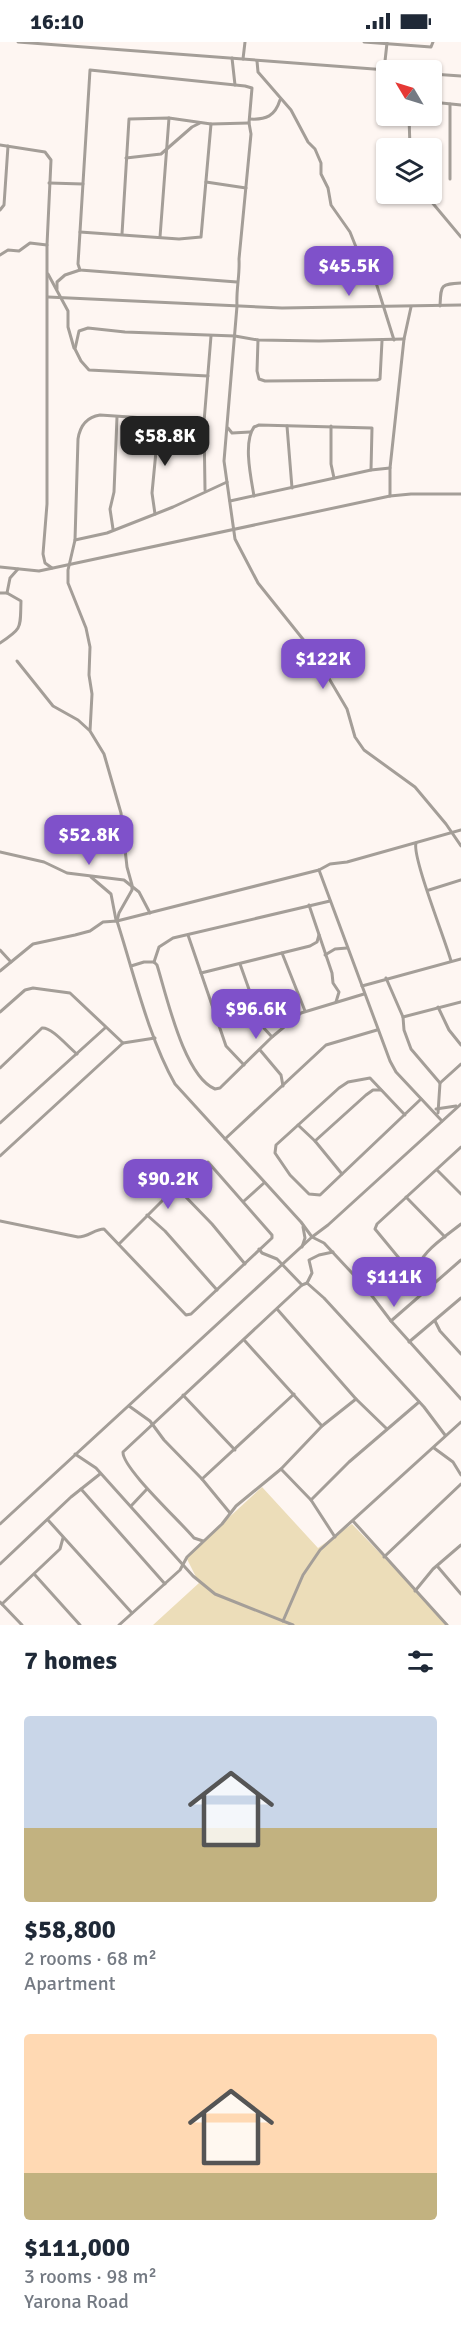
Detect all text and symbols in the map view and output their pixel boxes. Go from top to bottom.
text: 16:10 [30,8,84,35]
north arrow [376,60,442,126]
map controls [376,60,442,204]
button: layers [376,138,442,204]
pin: $45.5K [300,246,398,297]
text: $45.5K [318,253,380,278]
pin: $58.8K [116,416,214,467]
text: $58.8K [134,423,196,448]
pin: $122K [281,639,365,690]
text: $122K [295,646,351,671]
pin: $52.8K [40,815,138,866]
text: $52.8K [58,822,120,847]
pin: $96.6K [207,989,305,1040]
text: $96.6K [225,996,287,1021]
pin: $90.2K [119,1159,217,1210]
text: $90.2K [137,1166,199,1191]
pin: $111K [352,1257,436,1308]
text: $111K [366,1264,422,1289]
text: 7 homes [24,1645,117,1677]
icon: filters [404,1645,437,1678]
icon: home [177,1755,285,1863]
text: $58,800 [24,1914,116,1946]
text: 2 rooms · 68 m² [24,1946,157,1971]
text: Apartment [24,1971,116,1996]
icon: home [177,2073,285,2181]
text: $111,000 [24,2232,130,2264]
text: 3 rooms · 98 m² [24,2264,157,2289]
text: Yarona Road [24,2289,129,2314]

